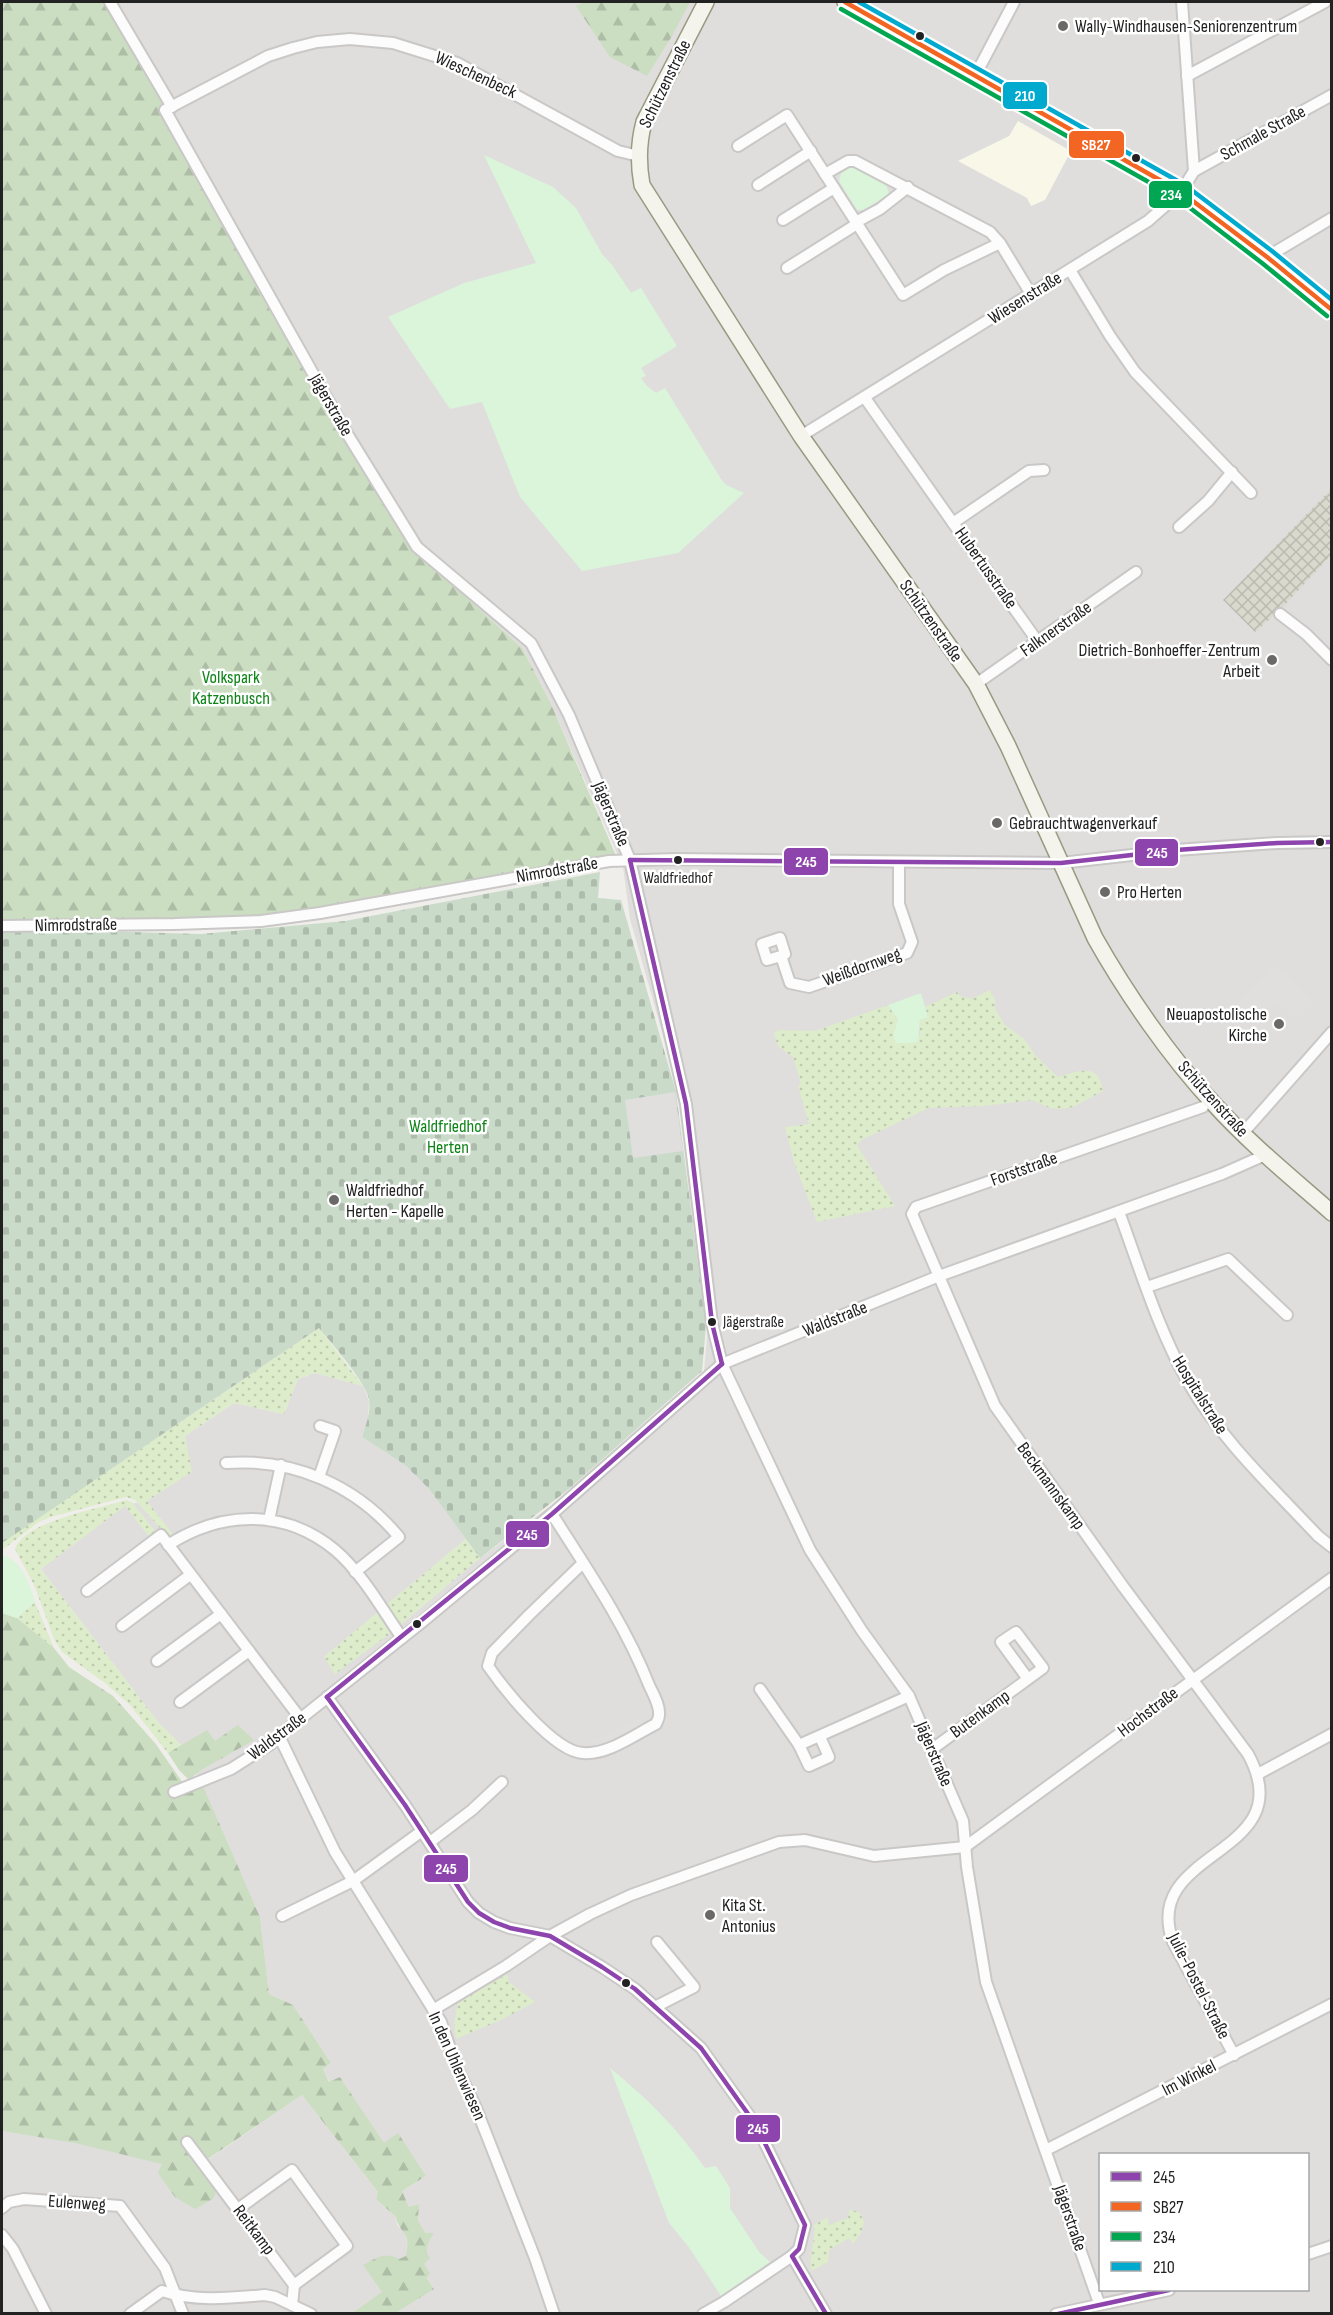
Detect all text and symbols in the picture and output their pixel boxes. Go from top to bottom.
place label: Wally-Windhausen-Seniorenzentrum [1075,16,1297,37]
marker: Wally-Windhausen-Seniorenzentrum [1056,19,1070,33]
unlabelled marker [914,30,926,42]
street label: Schützenstraße [635,36,695,132]
street label: Wieschenbeck [432,47,520,103]
line badge: 210 [1002,81,1048,110]
text: 210 [1015,87,1035,106]
street label: Schmale Straße [1217,101,1309,165]
line badge: SB27 [1068,130,1125,159]
text: SB27 [1082,136,1110,155]
unlabelled marker [1130,152,1142,164]
line badge: 234 [1148,180,1193,209]
text: 234 [1160,186,1182,205]
street label: Wiesenstraße [985,267,1065,329]
street label: Jägerstraße [304,369,357,440]
street label: Hubertusstraße [950,523,1022,613]
street label: Schützenstraße [895,576,967,666]
street label: Falknerstraße [1016,597,1096,661]
place label: Dietrich-Bonhoeffer-Zentrum Arbeit [1079,640,1261,682]
marker: Dietrich-Bonhoeffer-Zentrum Arbeit [1265,653,1279,667]
park label: Volkspark Katzenbusch [192,667,270,709]
street label: Jägerstraße [588,777,634,850]
place label: Gebrauchtwagenverkauf [1009,813,1158,834]
marker: Gebrauchtwagenverkauf [990,816,1004,830]
unlabelled marker [1314,836,1326,848]
line badge: 245 [1134,838,1179,867]
text: 245 [1146,844,1168,863]
line badge: 245 [783,847,829,876]
street label: Nimrodstraße [515,852,599,888]
text: 245 [795,853,817,872]
marker: Waldfriedhof [672,854,684,866]
place label: Waldfriedhof [643,869,713,888]
place label: Pro Herten [1117,882,1182,903]
marker: Pro Herten [1098,885,1112,899]
street label: Nimrodstraße [35,914,117,936]
street label: Weißdornweg [820,943,904,991]
place label: Neuapostolische Kirche [1166,1004,1267,1046]
marker: Neuapostolische Kirche [1272,1017,1286,1031]
street label: Schützenstraße [1173,1057,1253,1141]
park label: Waldfriedhof Herten [409,1116,488,1158]
street label: Forststraße [988,1147,1060,1191]
place label: Waldfriedhof Herten - Kapelle [346,1180,444,1222]
marker: Waldfriedhof Herten - Kapelle [327,1193,341,1207]
street label: Waldstraße [800,1297,870,1341]
place label: Jägerstraße [722,1313,784,1332]
marker: Jägerstraße [706,1316,718,1328]
street label: Hospitalstraße [1168,1352,1232,1438]
street label: Beckmannskamp [1012,1438,1090,1534]
line badge: 245 [505,1520,550,1548]
text: 245 [516,1526,538,1545]
unlabelled marker [411,1618,423,1630]
street label: Hochstraße [1114,1683,1182,1741]
street label: Butenkamp [946,1685,1014,1743]
street label: Waldstraße [244,1707,310,1765]
street label: Jägerstraße [911,1717,957,1790]
line badge: 245 [423,1854,469,1883]
text: 245 [435,1860,457,1879]
place label: Kita St. Antonius [721,1895,776,1937]
marker: Kita St. Antonius [703,1908,717,1922]
street label: Julie-Postel-Straße [1163,1929,1235,2042]
unlabelled marker [620,1977,632,1989]
street label: In den Uhlenwiesen [424,2009,490,2123]
street label: Im Winkel [1158,2055,1220,2101]
line badge: 245 [735,2114,781,2143]
text: 245 [747,2120,769,2139]
legend [1099,2153,1309,2291]
text: 245 [1153,2167,1175,2188]
street label: Jägerstraße [1049,2181,1091,2254]
street label: Eulenweg [48,2191,106,2215]
text: SB27 [1153,2197,1184,2218]
street label: Reitkamp [228,2201,280,2259]
text: 234 [1153,2227,1176,2248]
text: 210 [1153,2257,1175,2278]

